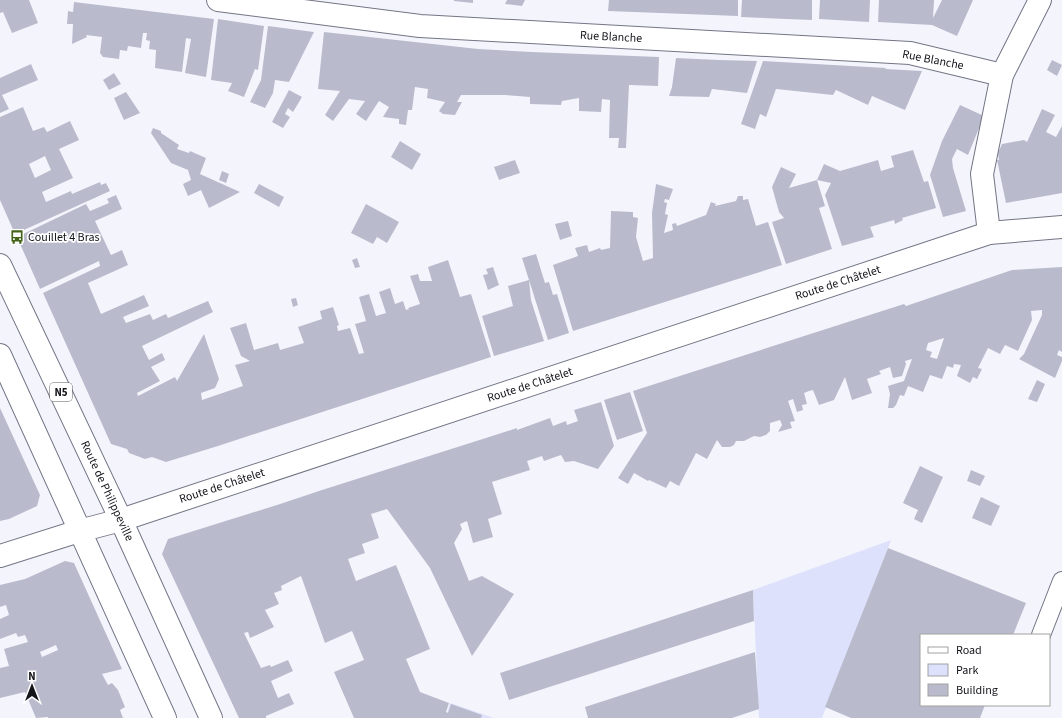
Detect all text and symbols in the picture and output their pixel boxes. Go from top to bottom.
street label: Rue Blanche [579,27,643,47]
street label: Rue Blanche [901,46,965,74]
bus stop icon: Couillet 4 Bras [9,229,25,245]
place label: Couillet 4 Bras [28,229,100,246]
street label: Route de Châtelet [793,261,883,305]
street label: Route de Châtelet [485,363,575,407]
road number: N5 [50,383,72,401]
street label: Route de Philippeville [76,438,138,544]
street label: Route de Châtelet [177,464,267,508]
legend [920,634,1050,706]
text: Road [956,642,982,659]
text: Park [956,662,978,679]
north arrow [12,666,52,706]
text: N [28,669,36,684]
text: Building [956,682,998,699]

